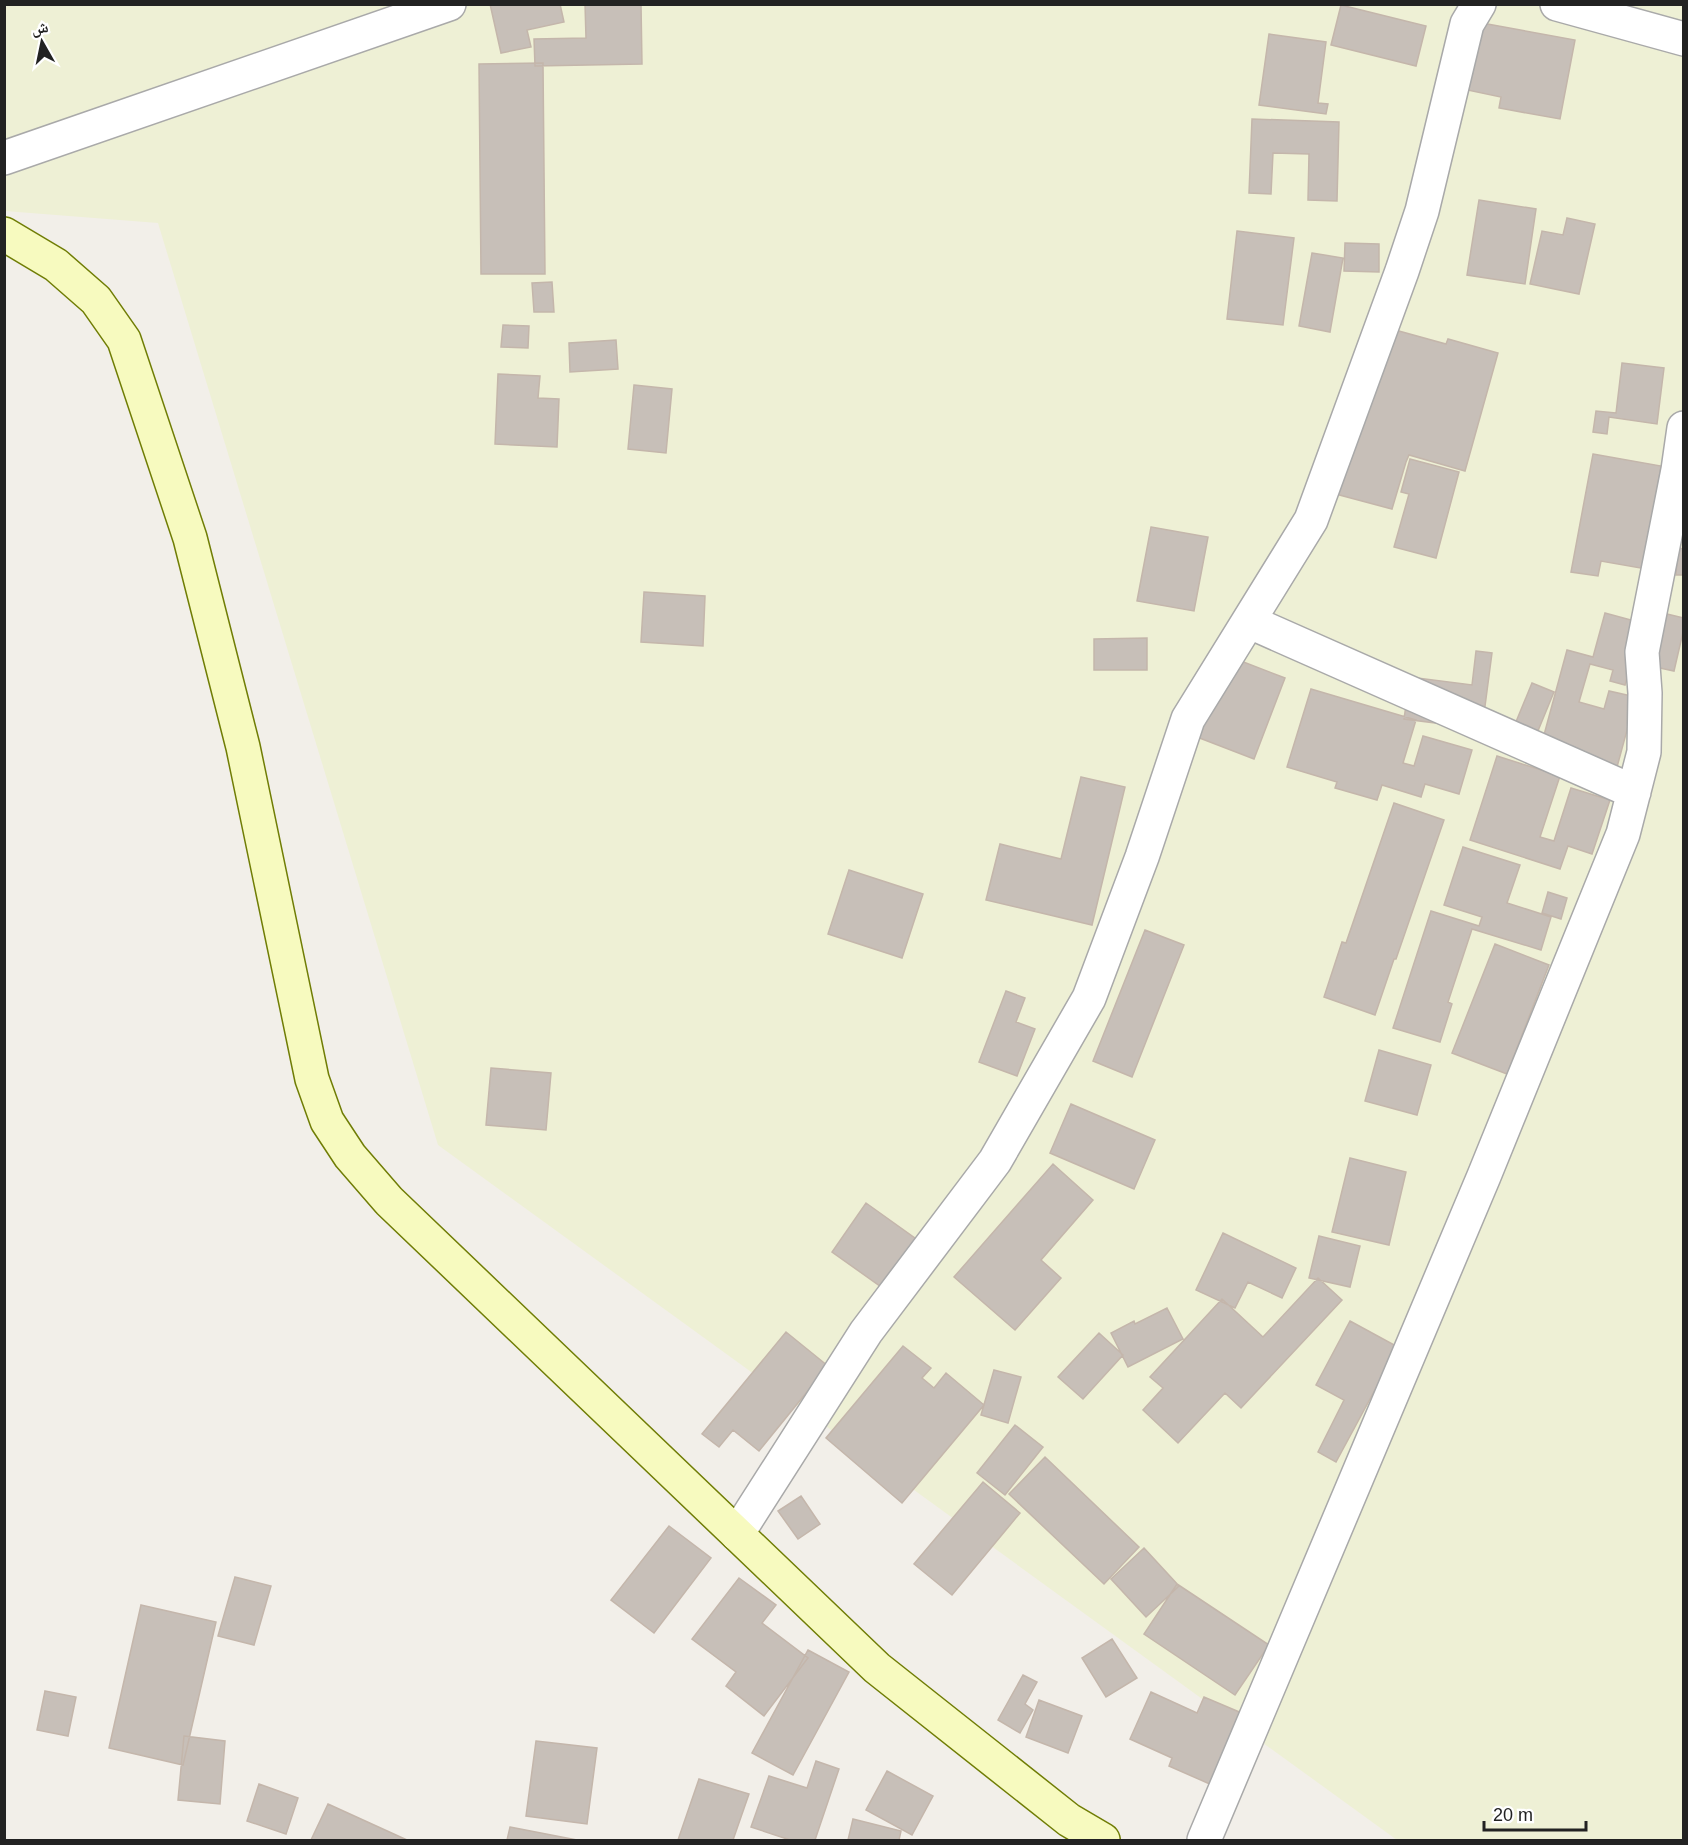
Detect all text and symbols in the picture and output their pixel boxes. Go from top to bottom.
north arrow [12,12,72,72]
text: ش [30,18,50,38]
scale bar [1484,1794,1586,1832]
text: 20 m [1493,1805,1533,1825]

